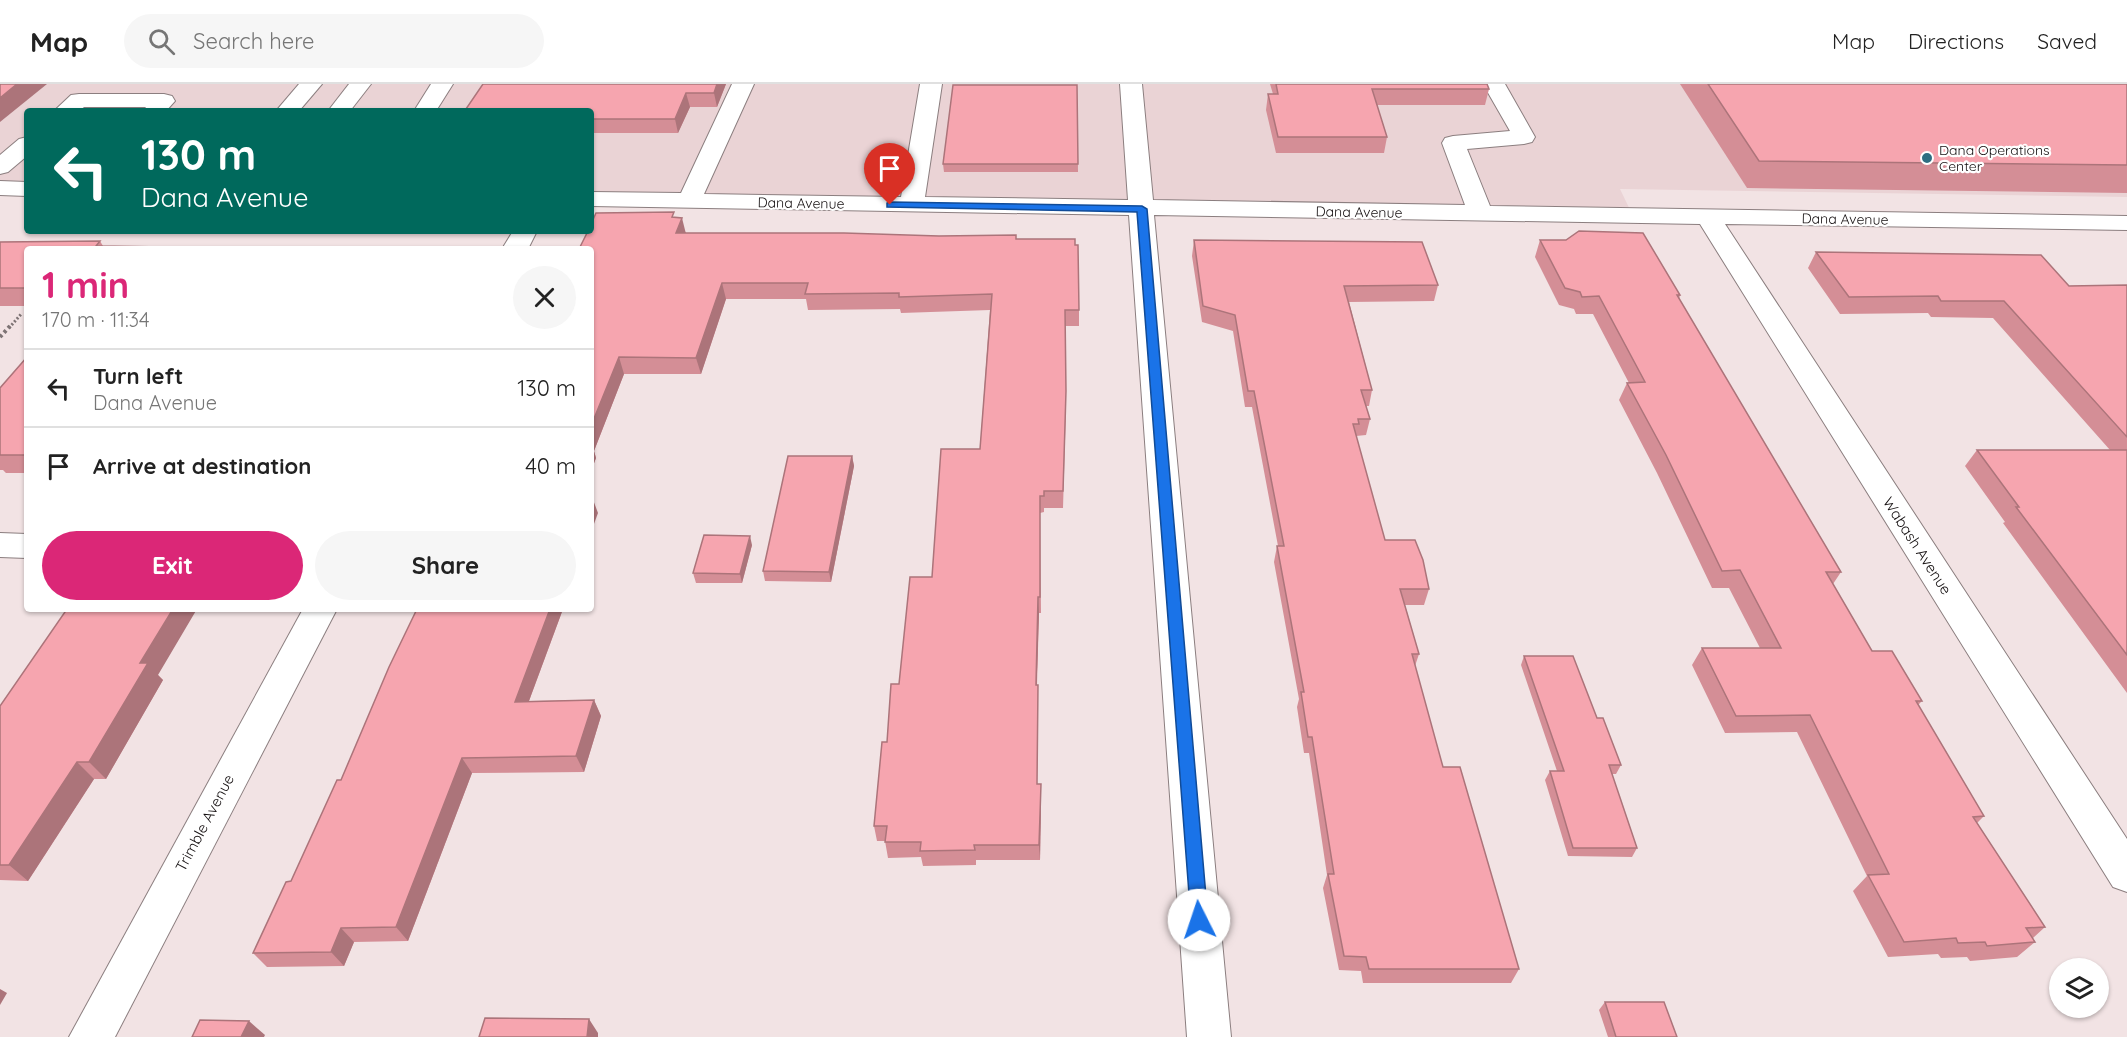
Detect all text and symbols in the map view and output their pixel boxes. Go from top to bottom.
search box [124,14,544,68]
text: Map [30,24,88,59]
icon: search [145,25,178,58]
text: Search here [193,27,315,55]
text: Map [1832,28,1875,54]
text: Directions [1908,28,2004,54]
text: Saved [2037,28,2097,54]
text: 130 m [141,128,256,181]
icon: left [42,132,120,210]
place label: Dana Operations Center [1939,141,2050,175]
pin [864,143,915,205]
marker: Dana Operations Center [1920,151,1934,165]
icon: arrive [873,152,906,185]
text: Dana Avenue [141,180,308,214]
street label: Dana Avenue [757,193,845,213]
street label: Dana Avenue [1315,202,1403,222]
street label: Dana Avenue [1801,209,1889,229]
text: 1 min [42,262,129,307]
button: close [513,266,576,329]
text: 170 m · 11:34 [42,307,150,332]
text: Turn left [93,362,183,390]
icon: left [42,372,75,405]
text: 130 m [517,374,576,402]
text: Dana Avenue [93,390,217,415]
icon: arrive [42,450,75,483]
text: Arrive at destination [93,452,311,480]
text: 40 m [525,452,576,480]
street label: Wabash Avenue [1879,493,1956,598]
button: Exit [42,531,303,600]
button: Share [315,531,576,600]
street label: Trimble Avenue [171,771,238,875]
position arrow [1167,888,1231,952]
map controls [2049,958,2109,1018]
button: layers [2049,958,2109,1018]

